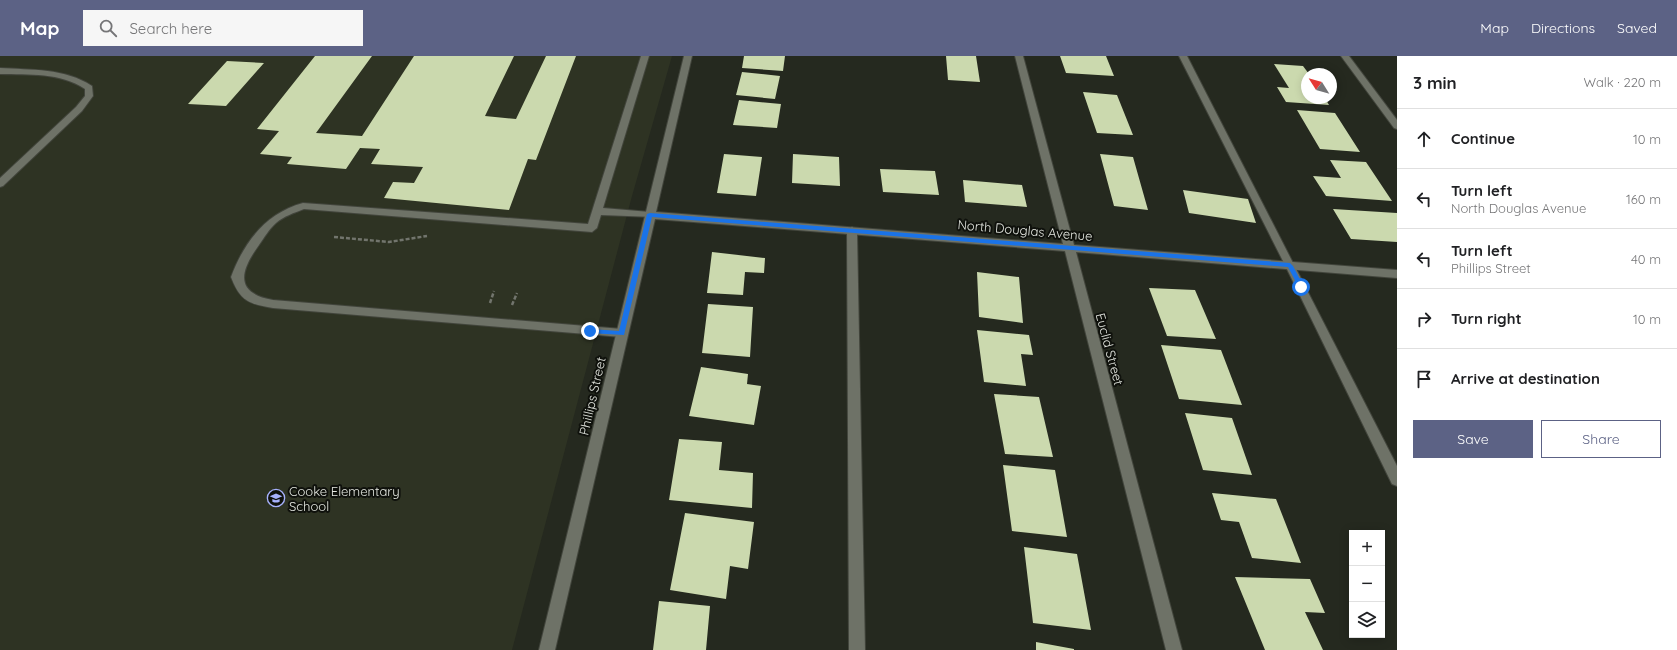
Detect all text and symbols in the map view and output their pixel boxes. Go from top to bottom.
search box [83,10,363,46]
text: Map [20,16,59,40]
icon: search [97,17,119,39]
text: Search here [129,19,212,38]
text: Map [1480,19,1509,37]
text: Directions [1531,19,1595,37]
text: Saved [1617,19,1657,37]
north arrow [1301,68,1337,104]
text: 3 min [1413,72,1457,93]
text: Walk · 220 m [1584,74,1661,90]
icon: ahead [1413,128,1435,150]
text: Continue [1451,129,1515,148]
text: 10 m [1633,131,1661,147]
text: Turn left [1451,181,1513,200]
icon: left [1413,188,1435,210]
text: 160 m [1626,191,1661,207]
text: North Douglas Avenue [1451,200,1586,216]
street label: North Douglas Avenue [957,216,1093,244]
text: Turn left [1451,241,1513,260]
icon: left [1413,248,1435,270]
text: 40 m [1631,251,1661,267]
text: Phillips Street [1451,260,1531,276]
route start [1292,278,1310,296]
icon: right [1413,308,1435,330]
text: Turn right [1451,309,1522,328]
street label: Euclid Street [1093,311,1127,387]
text: 10 m [1633,311,1661,327]
route end [581,322,599,340]
street label: Phillips Street [575,355,609,437]
icon: arrive [1413,368,1435,390]
text: Arrive at destination [1451,369,1600,388]
button: Save [1413,420,1533,458]
button: Share [1541,420,1661,458]
place label: Cooke Elementary School [289,483,400,514]
school or university icon: Cooke Elementary School [266,488,286,508]
map controls [1349,530,1385,638]
button: + [1349,530,1385,566]
button: − [1349,566,1385,602]
button: layers [1349,602,1385,638]

